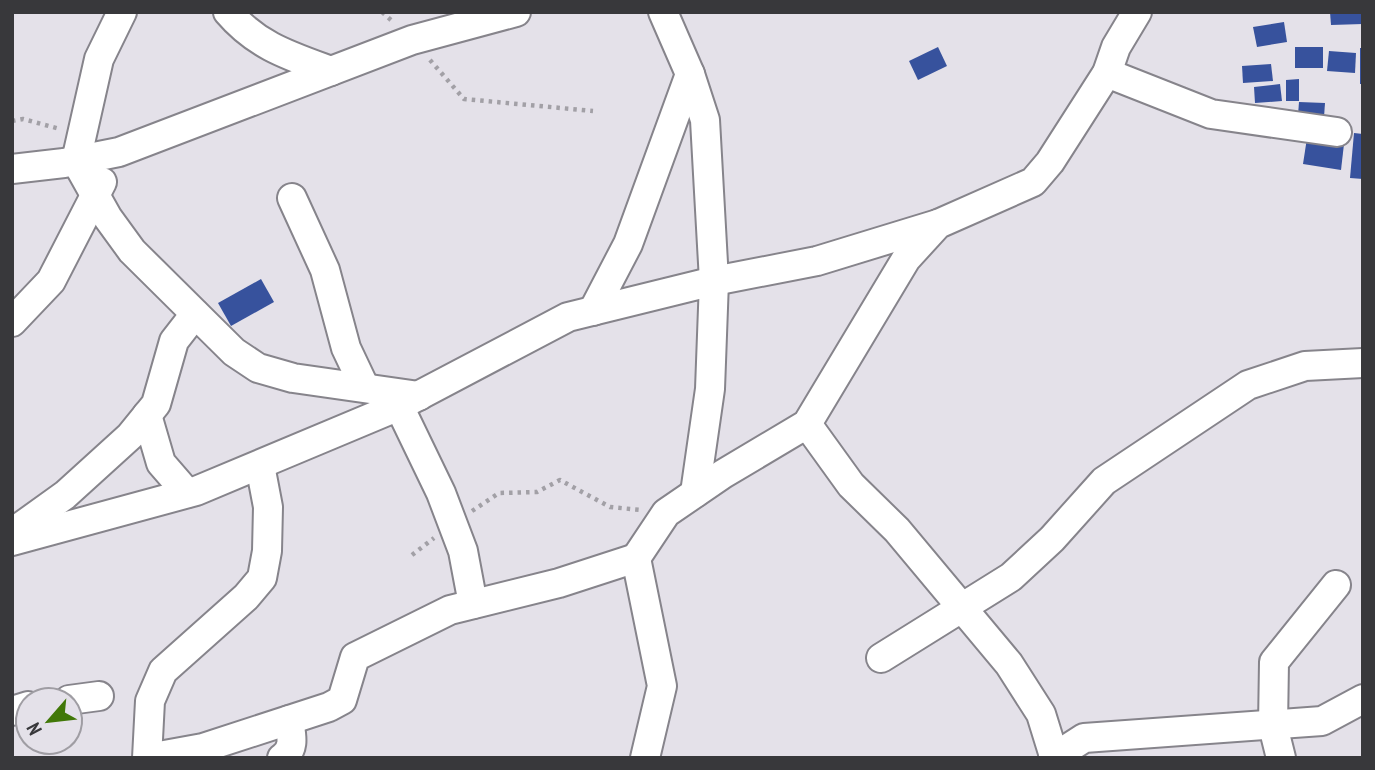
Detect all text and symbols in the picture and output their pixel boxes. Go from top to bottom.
north arrow [14,686,84,756]
text: N [21,719,47,739]

